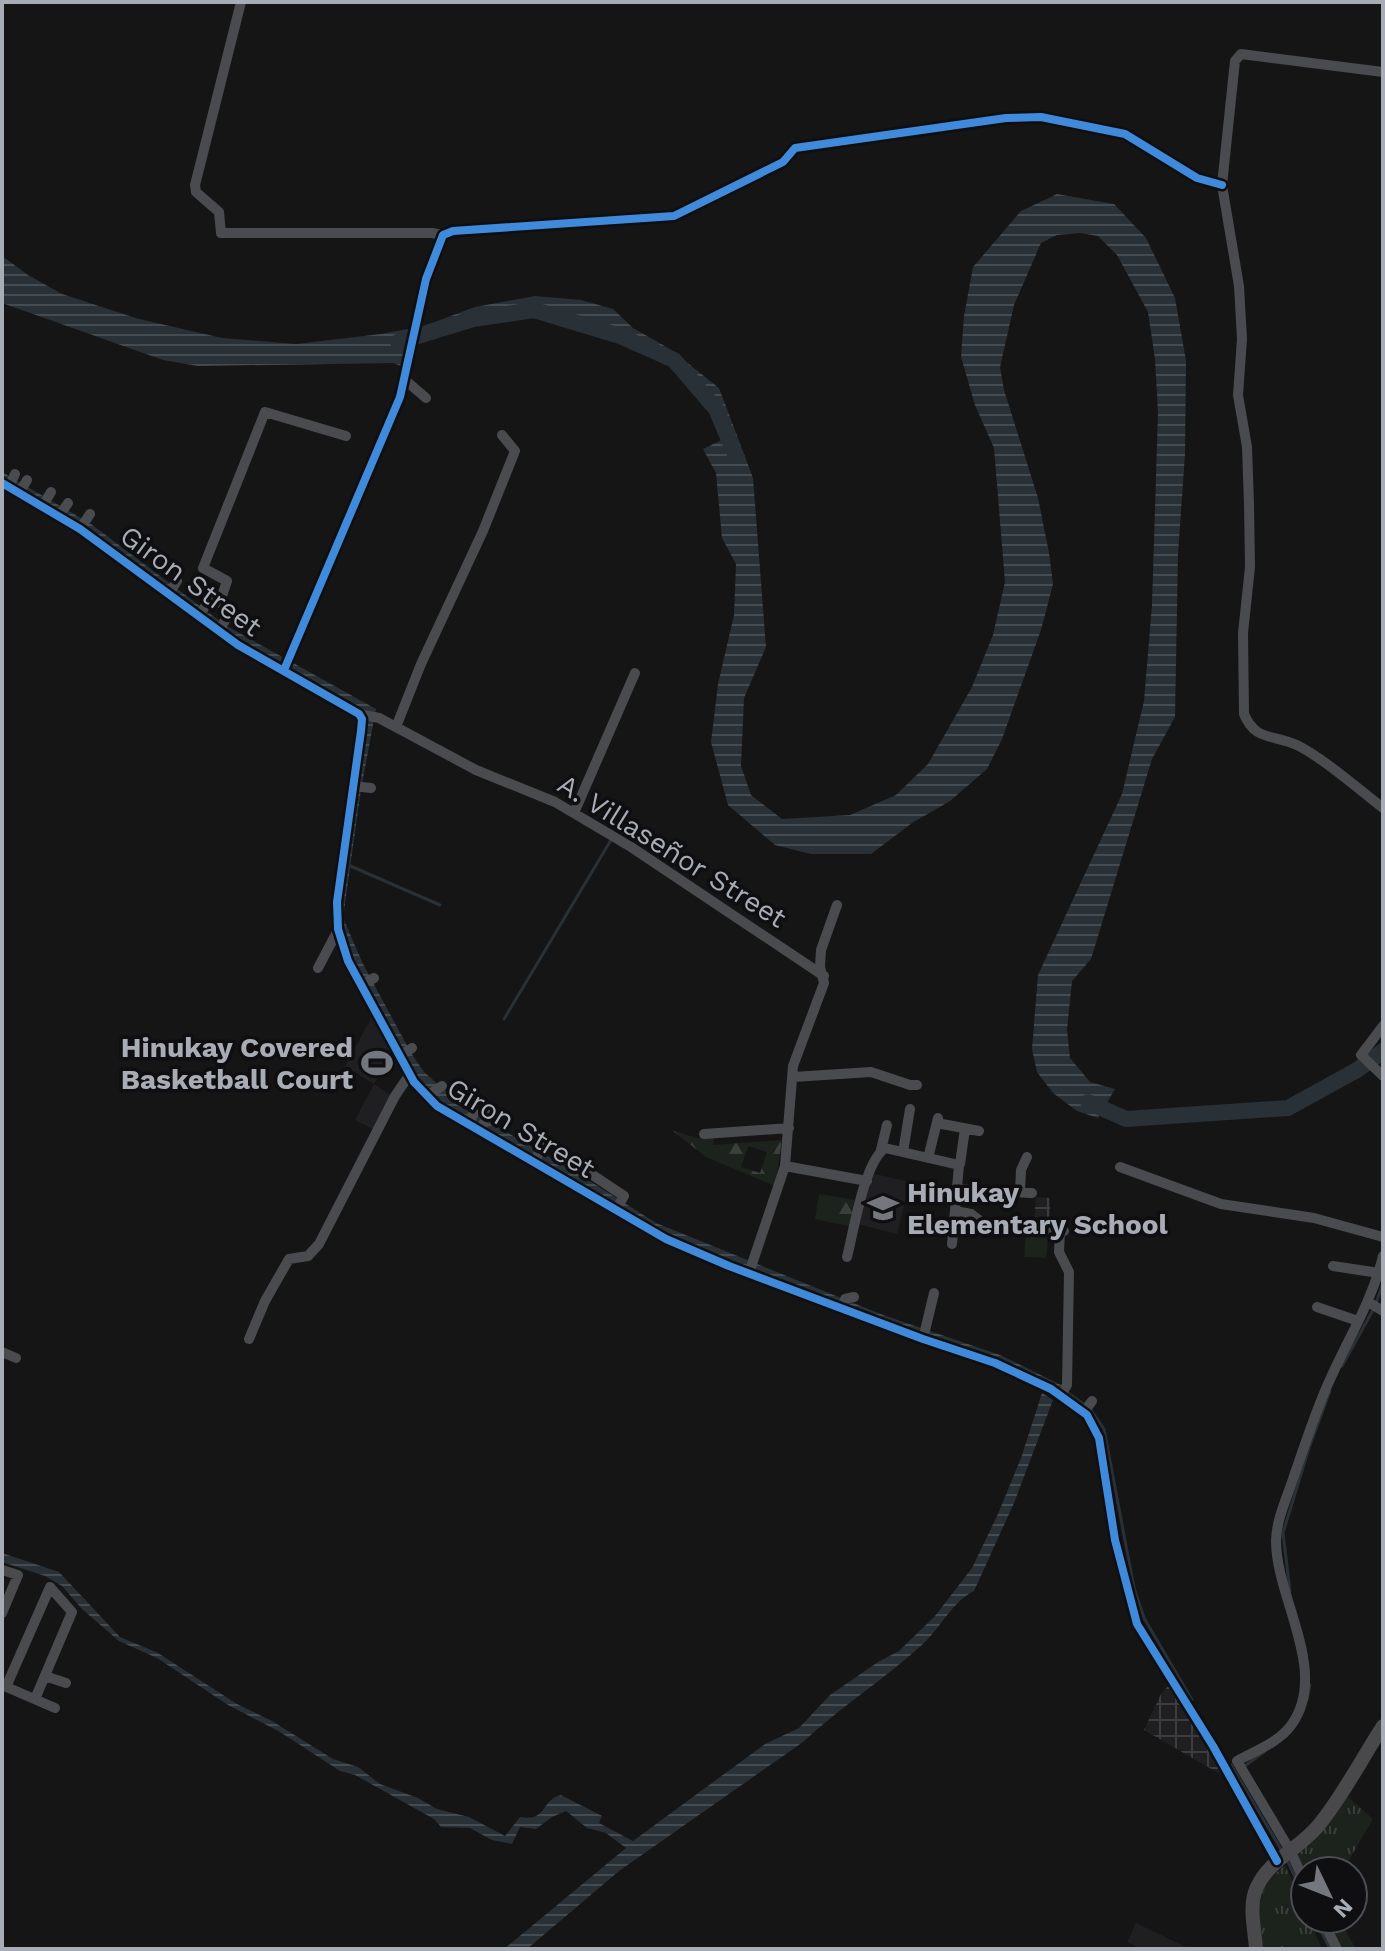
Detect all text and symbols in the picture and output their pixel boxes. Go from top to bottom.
street label: Giron Street [114,519,268,643]
street label: A. Villaseñor Street [552,767,792,935]
place label: Hinukay Covered Basketball Court [121,1031,353,1096]
sports icon: Hinukay Covered Basketball Court [360,1046,394,1080]
street label: Giron Street [441,1071,601,1185]
place label: Hinukay Elementary School [907,1176,1169,1241]
school or university icon: Hinukay Elementary School [866,1191,900,1225]
north arrow [1289,1855,1369,1935]
text: N [1329,1894,1358,1923]

